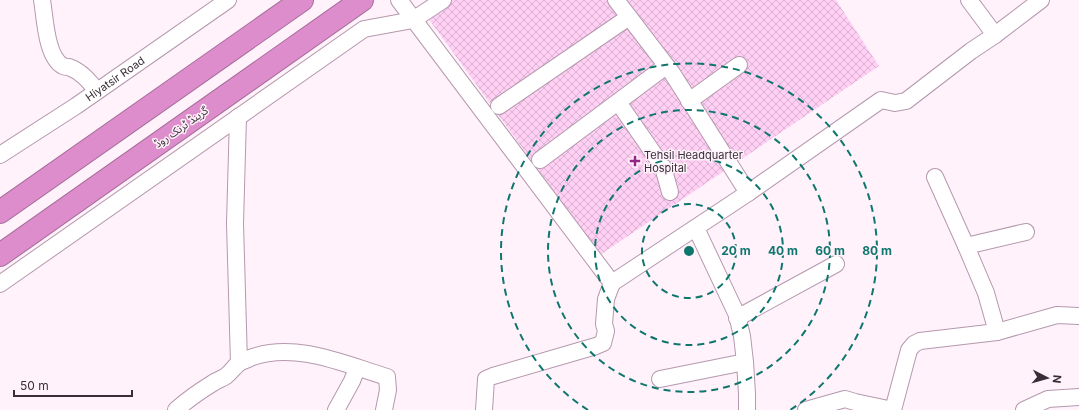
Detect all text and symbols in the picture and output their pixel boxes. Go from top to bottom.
street label: Hiyatsir Road [83,53,147,104]
street label: گرینڈ ٹرنک روڈ [151,103,211,151]
place label: Tehsil Headquarter Hospital [644,148,743,175]
marker: Tehsil Headquarter Hospital [629,155,641,167]
text: 20 m [721,243,751,258]
text: 40 m [768,243,798,258]
text: 60 m [815,243,845,258]
text: 80 m [862,243,892,258]
centre of rings [682,244,696,258]
north arrow [1027,358,1067,398]
scale bar [14,372,132,398]
text: N [1050,374,1064,384]
text: 50 m [20,378,49,393]

